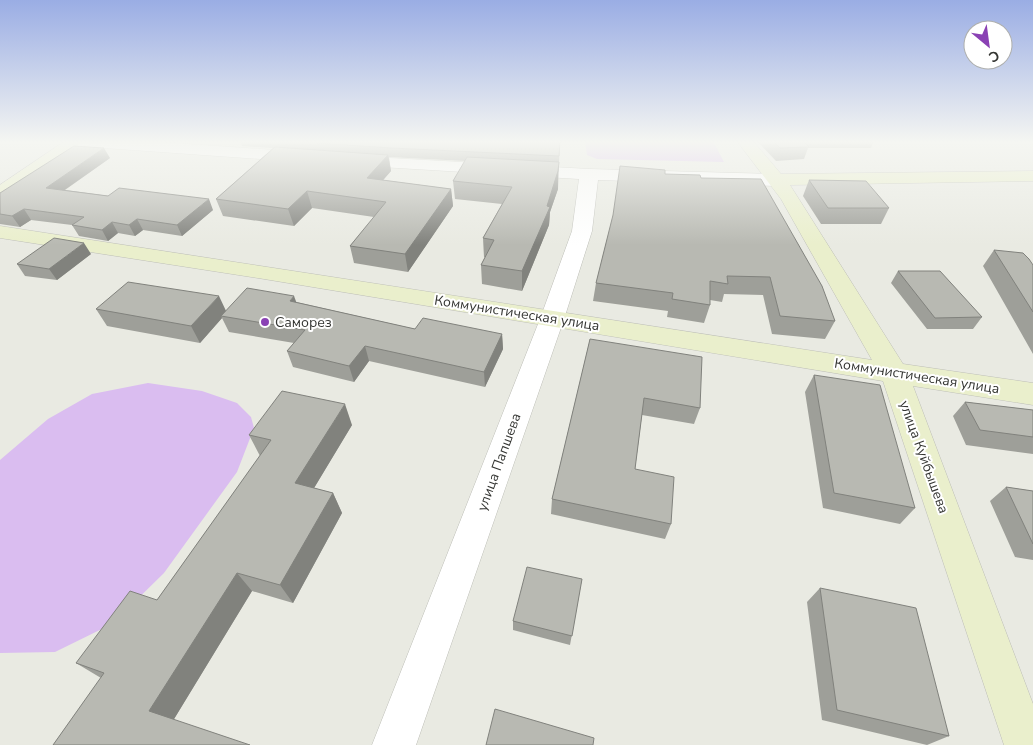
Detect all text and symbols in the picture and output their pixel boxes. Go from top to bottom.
north arrow [963,20,1013,70]
text: С [985,45,1003,67]
street label: Коммунистическая улица [433,291,601,335]
place label: Саморез [275,313,332,332]
marker: Саморез [259,316,271,328]
street label: Коммунистическая улица [833,354,1001,398]
street label: улица Куйбышева [895,398,953,516]
street label: улица Папшева [472,410,526,514]

